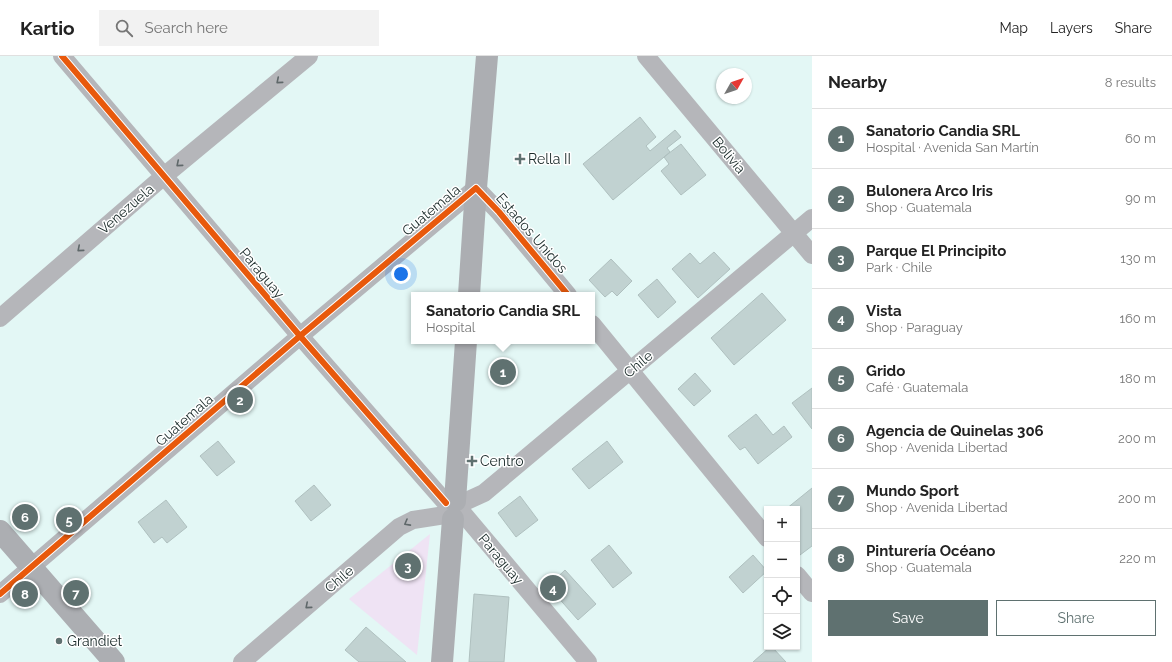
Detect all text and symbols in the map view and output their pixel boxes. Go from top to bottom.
search box [99,10,379,46]
text: Kartio [20,17,75,39]
icon: search [113,17,135,39]
text: Search here [145,19,228,37]
text: Map [1000,20,1028,36]
text: Layers [1050,20,1093,36]
text: Share [1115,20,1152,36]
north arrow [716,68,752,104]
text: Nearby [828,72,887,92]
text: 8 results [1105,75,1156,90]
one-way arrow [276,76,284,83]
text: Sanatorio Candia SRL [866,122,1020,140]
text: 1 [838,131,844,146]
text: 60 m [1125,131,1156,146]
street label: Bolivia [709,134,749,176]
text: Hospital · Avenida San Martín [866,140,1039,155]
place label: Rella II [528,151,571,167]
marker: Rella II [515,154,525,164]
one-way arrow [176,159,184,166]
street label: Venezuela [95,181,157,237]
street label: Guatemala [399,181,463,239]
text: Bulonera Arco Iris [866,182,993,200]
street label: Estados Unidos [493,190,571,276]
text: 2 [837,191,845,206]
text: 90 m [1125,191,1156,206]
text: Shop · Guatemala [866,200,972,215]
text: Parque El Principito [866,242,1006,260]
one-way arrow [78,244,85,251]
street label: Paraguay [236,245,288,302]
text: 3 [837,251,845,266]
text: 130 m [1120,251,1156,266]
text: Park · Chile [866,260,932,275]
your location [391,264,411,284]
popup [411,292,595,344]
text: Sanatorio Candia SRL [426,302,580,320]
text: Vista [866,302,902,320]
text: 4 [837,311,845,326]
text: 160 m [1119,311,1156,326]
text: Hospital [426,320,475,335]
text: Shop · Paraguay [866,320,963,335]
street label: Chile [620,347,656,381]
pin: 1 [490,357,516,387]
text: Grido [866,362,905,380]
text: 5 [837,371,845,386]
text: 180 m [1120,371,1156,386]
text: Café · Guatemala [866,380,968,395]
pin: 2 [227,385,253,415]
street label: Guatemala [152,391,216,449]
text: Agencia de Quinelas 306 [866,422,1044,440]
text: 6 [837,431,845,446]
text: 200 m [1118,431,1156,446]
text: Shop · Avenida Libertad [866,440,1008,455]
place label: Centro [480,453,524,469]
marker: Centro [467,456,477,466]
text: Mundo Sport [866,482,959,500]
text: 7 [837,491,845,506]
text: 200 m [1118,491,1156,506]
text: Shop · Avenida Libertad [866,500,1008,515]
pin: 6 [12,502,38,532]
pin: 5 [56,505,82,535]
map controls [764,506,800,650]
button: + [764,506,800,542]
one-way arrow [404,518,412,526]
street label: Paraguay [475,531,527,588]
button: − [764,542,800,578]
text: Pinturería Océano [866,542,995,560]
pin: 3 [395,551,421,581]
text: 8 [837,551,845,566]
text: 220 m [1119,551,1156,566]
text: Shop · Guatemala [866,560,972,575]
street label: Chile [321,562,357,596]
pin: 4 [540,573,566,603]
pin: 7 [63,578,89,608]
button: locate [764,578,800,614]
pin: 8 [12,579,38,609]
button: Save [828,600,988,636]
button: Share [996,600,1156,636]
one-way arrow [305,601,312,608]
button: layers [764,614,800,650]
place label: Grandiet [67,633,123,649]
marker: Grandiet [54,636,64,646]

